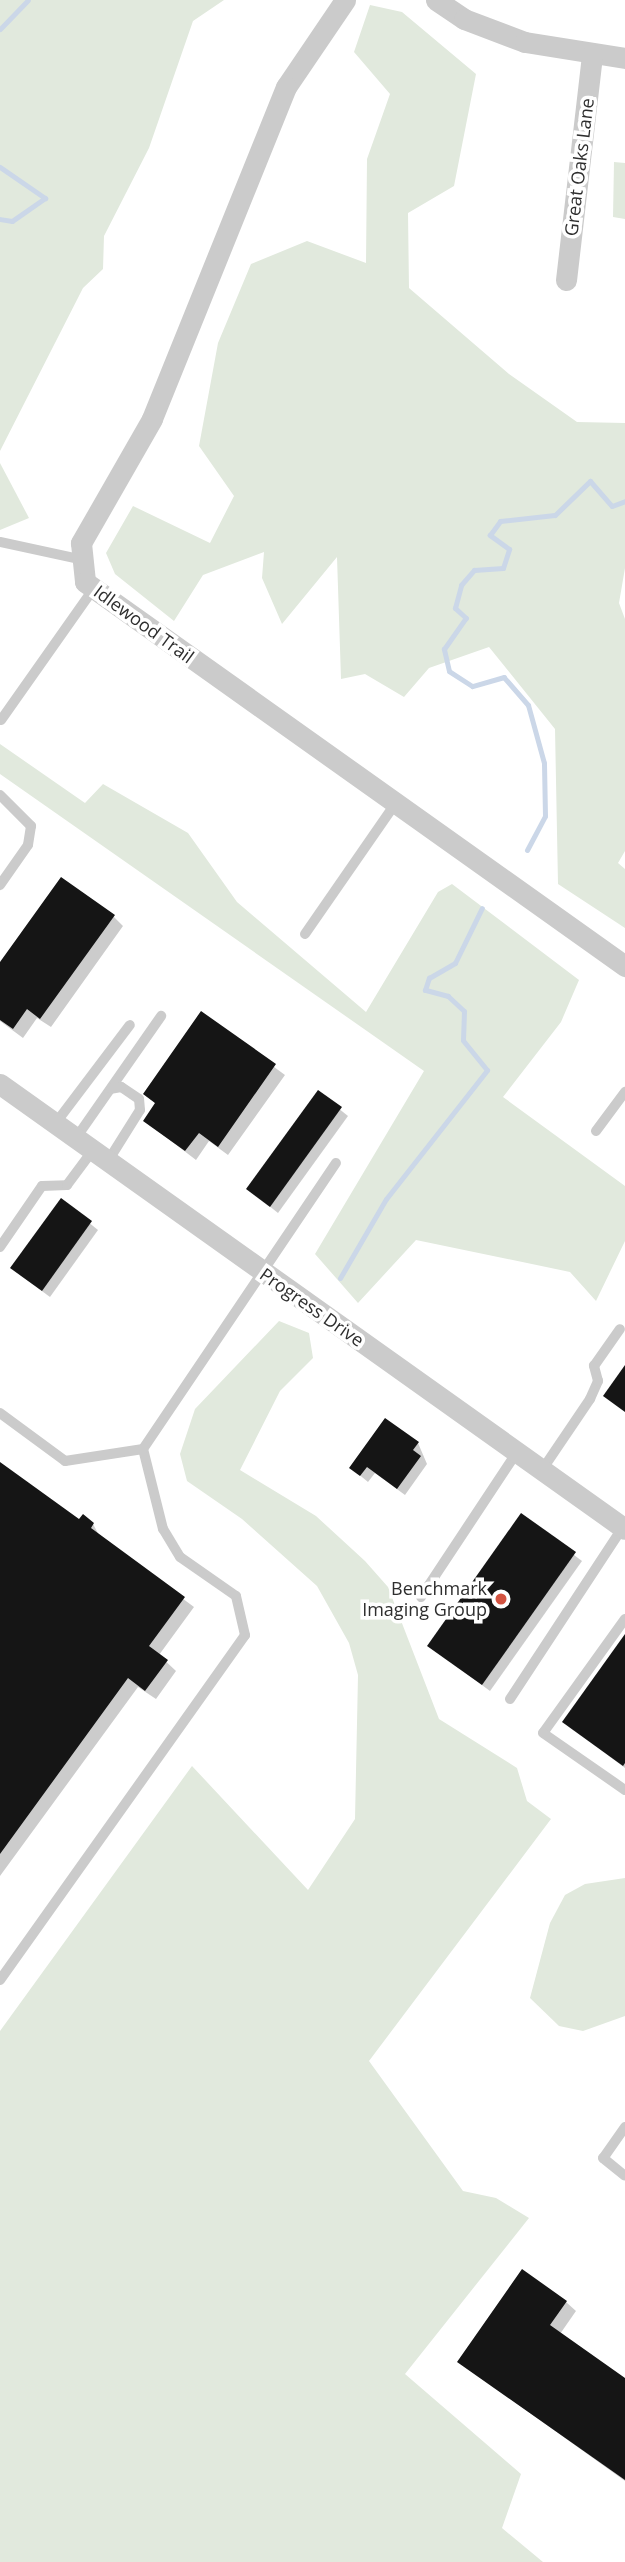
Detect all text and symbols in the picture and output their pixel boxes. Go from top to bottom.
street label: Great Oaks Lane [560,97,598,237]
street label: Idlewood Trail [90,580,198,668]
street label: Progress Drive [256,1263,368,1351]
place label: Benchmark Imaging Group [362,1578,487,1620]
marker: Benchmark Imaging Group [493,1591,509,1607]

